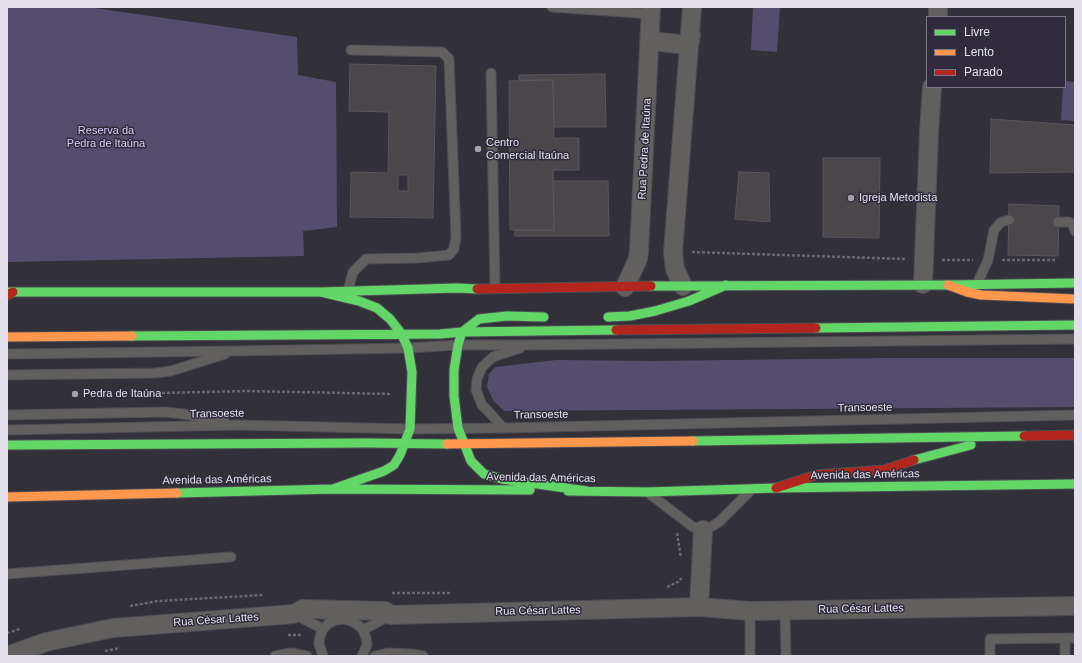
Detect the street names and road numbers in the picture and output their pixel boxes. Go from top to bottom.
street label: Rua Pedra de Itaúna [636,98,654,200]
street label: Transoeste [838,401,892,415]
street label: Transoeste [190,407,244,421]
street label: Transoeste [514,408,568,422]
street label: Avenida das Américas [810,467,920,483]
street label: Avenida das Américas [486,470,596,486]
street label: Avenida das Américas [162,472,272,488]
street label: Rua César Lattes [818,602,904,616]
street label: Rua César Lattes [495,604,581,618]
street label: Rua César Lattes [173,610,259,630]

